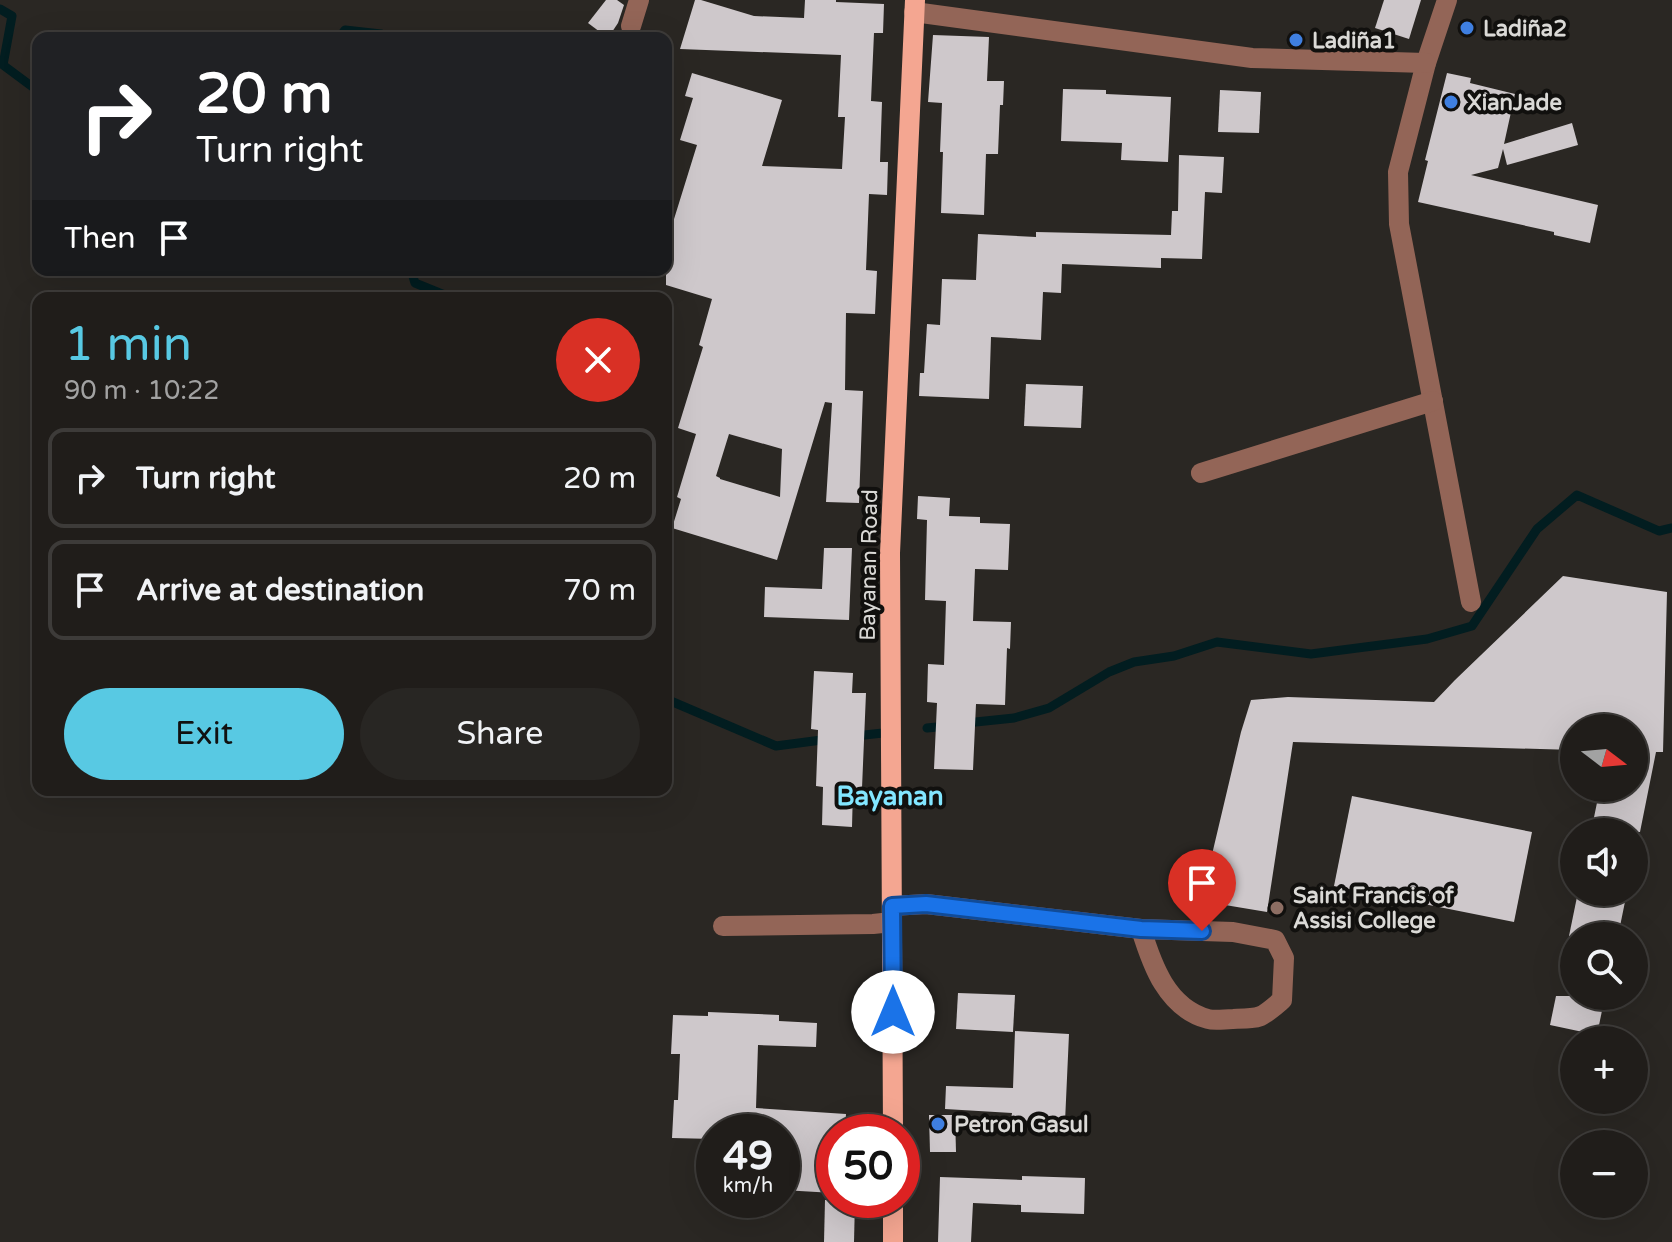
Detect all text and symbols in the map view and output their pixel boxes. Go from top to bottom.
place label: Ladiña2 [1483,16,1567,42]
marker: Ladiña2 [1458,19,1476,37]
place label: Ladiña1 [1312,28,1396,54]
marker: Ladiña1 [1287,31,1305,49]
text: 20 m [196,61,332,128]
icon: right [64,64,168,168]
place label: XianJade [1467,90,1562,116]
marker: XianJade [1442,93,1460,111]
text: Turn right [196,129,363,172]
icon: arrive [152,216,196,260]
text: Then [64,220,136,257]
text: 1 min [64,316,192,374]
button: close [556,318,640,402]
text: 90 m · 10:22 [64,375,220,406]
icon: right [68,456,112,500]
text: Turn right [136,460,276,497]
text: 20 m [563,460,636,497]
street label: Bayanan Road [855,489,883,641]
icon: arrive [68,568,112,612]
text: Arrive at destination [136,572,424,609]
text: 70 m [563,572,636,609]
button: Exit [64,688,344,780]
button: Share [360,688,640,780]
north arrow [1560,714,1648,802]
map controls [1560,714,1648,1218]
district label: Bayanan [836,781,944,812]
button: sound [1560,818,1648,906]
pin [1168,849,1236,931]
icon: arrive [1180,861,1224,905]
place label: Saint Francis of Assisi College [1293,883,1454,934]
marker: Saint Francis of Assisi College [1268,899,1286,917]
button: search [1560,922,1648,1010]
position arrow [851,970,935,1054]
button: + [1560,1026,1648,1114]
place label: Petron Gasul [954,1112,1088,1138]
speed limit sign: 50 [816,1114,920,1218]
marker: Petron Gasul [929,1115,947,1133]
button: − [1560,1130,1648,1218]
text: 49 [723,1132,773,1180]
text: km/h [723,1174,773,1198]

